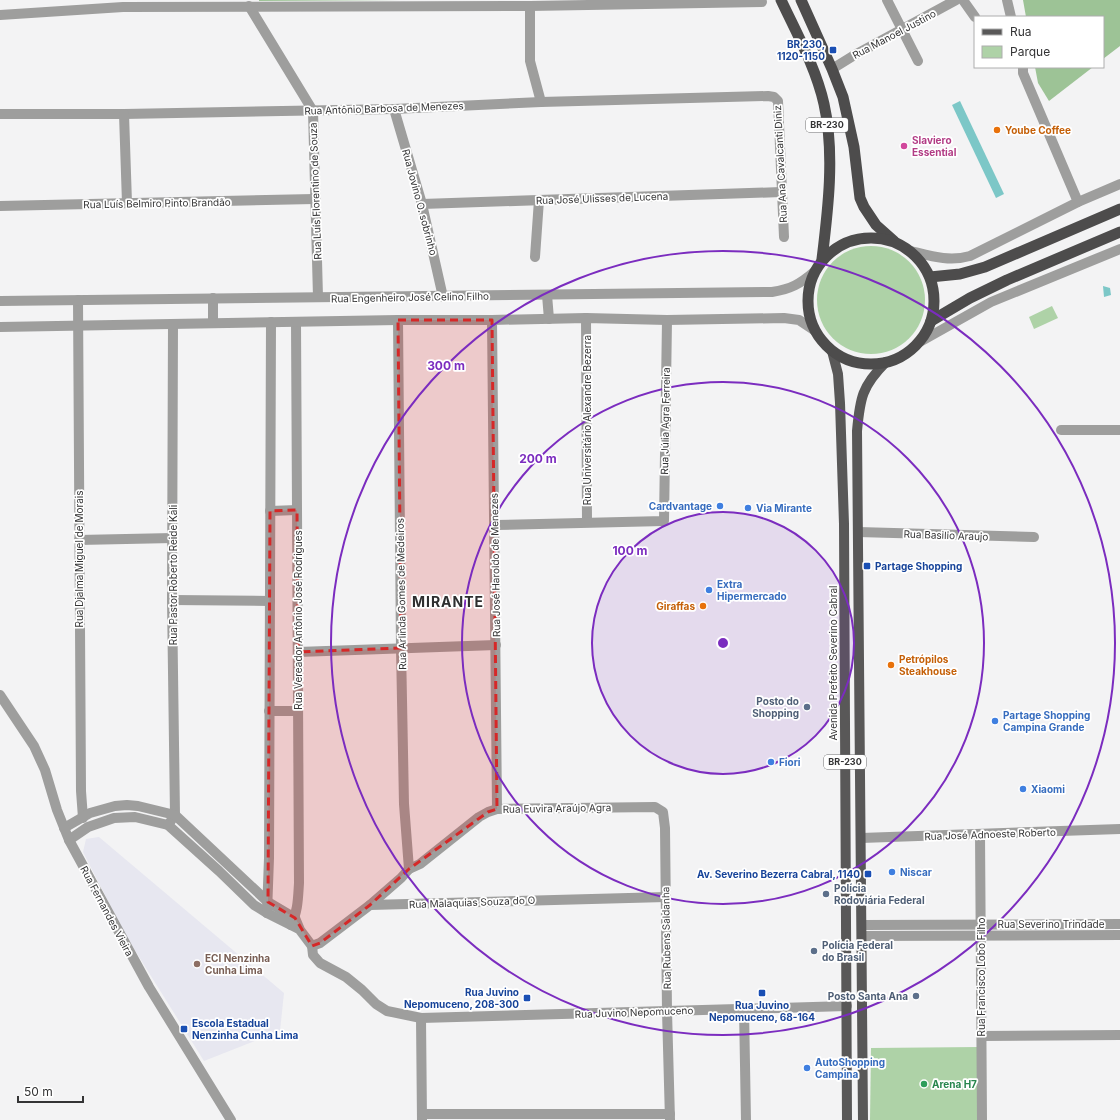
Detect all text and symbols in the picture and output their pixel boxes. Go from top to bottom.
street label: Rua Manoel Justino [850,7,938,61]
legend [974,16,1104,68]
text: Rua [1010,24,1032,39]
place label: BR 230, 1120-1150 [777,38,825,62]
text: Parque [1010,44,1050,59]
marker: BR 230, 1120-1150 [828,45,838,55]
street label: Rua Antônio Barbosa de Menezes [304,99,464,117]
street label: Rua Ana Cavalcanti Diniz [771,105,789,223]
road number: BR-230 [806,118,848,132]
street label: Rua Luís Florentino de Souza [307,122,323,260]
place label: Yoube Coffee [1005,124,1071,136]
marker: Yoube Coffee [992,125,1002,135]
place label: Slaviero Essential [912,134,957,158]
marker: Slaviero Essential [899,141,909,151]
street label: Rua Jovino O. sobrinho [400,148,440,256]
street label: Rua José Ulisses de Lucena [536,190,668,206]
street label: Rua Luís Belmiro Pinto Brandão [83,196,231,210]
street label: Rua Engenheiro José Celino Filho [331,290,489,304]
street label: Rua Universitário Alexandre Bezerra [581,335,593,505]
text: 300 m [427,358,465,373]
street label: Rua Júlia Agra Ferreira [658,367,672,475]
text: 200 m [519,451,557,466]
street label: Rua Djalma Miguel de Morais [73,490,85,628]
street label: Rua José Haroldo de Menezes [488,493,502,637]
place label: Cardvantage [649,500,712,513]
marker: Cardvantage [715,501,725,511]
place label: Via Mirante [756,502,812,514]
marker: Via Mirante [743,503,753,513]
street label: Rua Pastor Roberto Reide Kali [167,505,179,645]
street label: Rua Arlinda Gomes de Medeiros [394,518,408,670]
street label: Rua Basilio Araujo [903,528,989,542]
street label: Rua Vereador Antônio José Rodrigues [292,530,304,710]
text: 100 m [612,543,648,558]
place label: Partage Shopping [875,560,962,573]
marker: Partage Shopping [862,561,872,571]
place label: Extra Hipermercado [717,578,787,602]
marker: Extra Hipermercado [704,585,714,595]
street label: Avenida Prefeito Severino Cabral [827,585,839,741]
district label: MIRANTE [412,593,484,610]
place label: Giraffas [656,600,695,612]
marker: Giraffas [698,601,708,611]
centre of rings [716,636,730,650]
place label: Petrópilos Steakhouse [899,653,957,677]
marker: Petrópilos Steakhouse [886,660,896,670]
place label: Posto do Shopping [752,695,799,720]
marker: Posto do Shopping [802,702,812,712]
place label: Partage Shopping Campina Grande [1003,709,1090,733]
marker: Partage Shopping Campina Grande [990,716,1000,726]
road number: BR-230 [824,755,866,769]
place label: Fiori [779,756,801,768]
marker: Fiori [766,757,776,767]
place label: Xiaomi [1031,783,1065,795]
marker: Xiaomi [1018,784,1028,794]
street label: Rua Euvira Araújo Agra [503,801,611,815]
street label: Rua José Adnoeste Roberto [924,826,1056,842]
street label: Rua Fernandes Vieira [78,864,136,958]
place label: Niscar [900,866,932,878]
marker: Niscar [887,867,897,877]
place label: Av. Severino Bezerra Cabral, 1140 [697,868,860,880]
marker: Av. Severino Bezerra Cabral, 1140 [863,869,873,879]
place label: Polícia Rodoviária Federal [834,882,925,906]
street label: Rua Rubens Saldanha [659,887,673,989]
marker: Polícia Rodoviária Federal [821,889,831,899]
street label: Rua Malaquias Souza do O [409,894,536,910]
street label: Rua Francisco Lobo Filho [975,918,987,1036]
street label: Rua Severino Trindade [998,918,1105,930]
place label: Polícia Federal do Brasil [822,939,893,963]
marker: Polícia Federal do Brasil [809,946,819,956]
place label: ECI Nenzinha Cunha Lima [205,952,270,976]
marker: ECI Nenzinha Cunha Lima [192,959,202,969]
place label: Rua Juvino Nepomuceno, 208-300 [404,986,519,1010]
marker: Rua Juvino Nepomuceno, 68-164 [757,988,767,998]
place label: Posto Santa Ana [828,990,908,1002]
marker: Posto Santa Ana [911,991,921,1001]
marker: Rua Juvino Nepomuceno, 208-300 [522,993,532,1003]
place label: Rua Juvino Nepomuceno, 68-164 [709,999,815,1023]
street label: Rua Juvino Nepomuceno [574,1004,694,1020]
place label: Escola Estadual Nenzinha Cunha Lima [192,1017,299,1041]
marker: Escola Estadual Nenzinha Cunha Lima [179,1024,189,1034]
place label: AutoShopping Campina [815,1056,885,1080]
marker: AutoShopping Campina [802,1063,812,1073]
scale bar [18,1078,83,1104]
place label: Arena H7 [932,1078,977,1090]
marker: Arena H7 [919,1079,929,1089]
text: 50 m [24,1084,53,1099]

